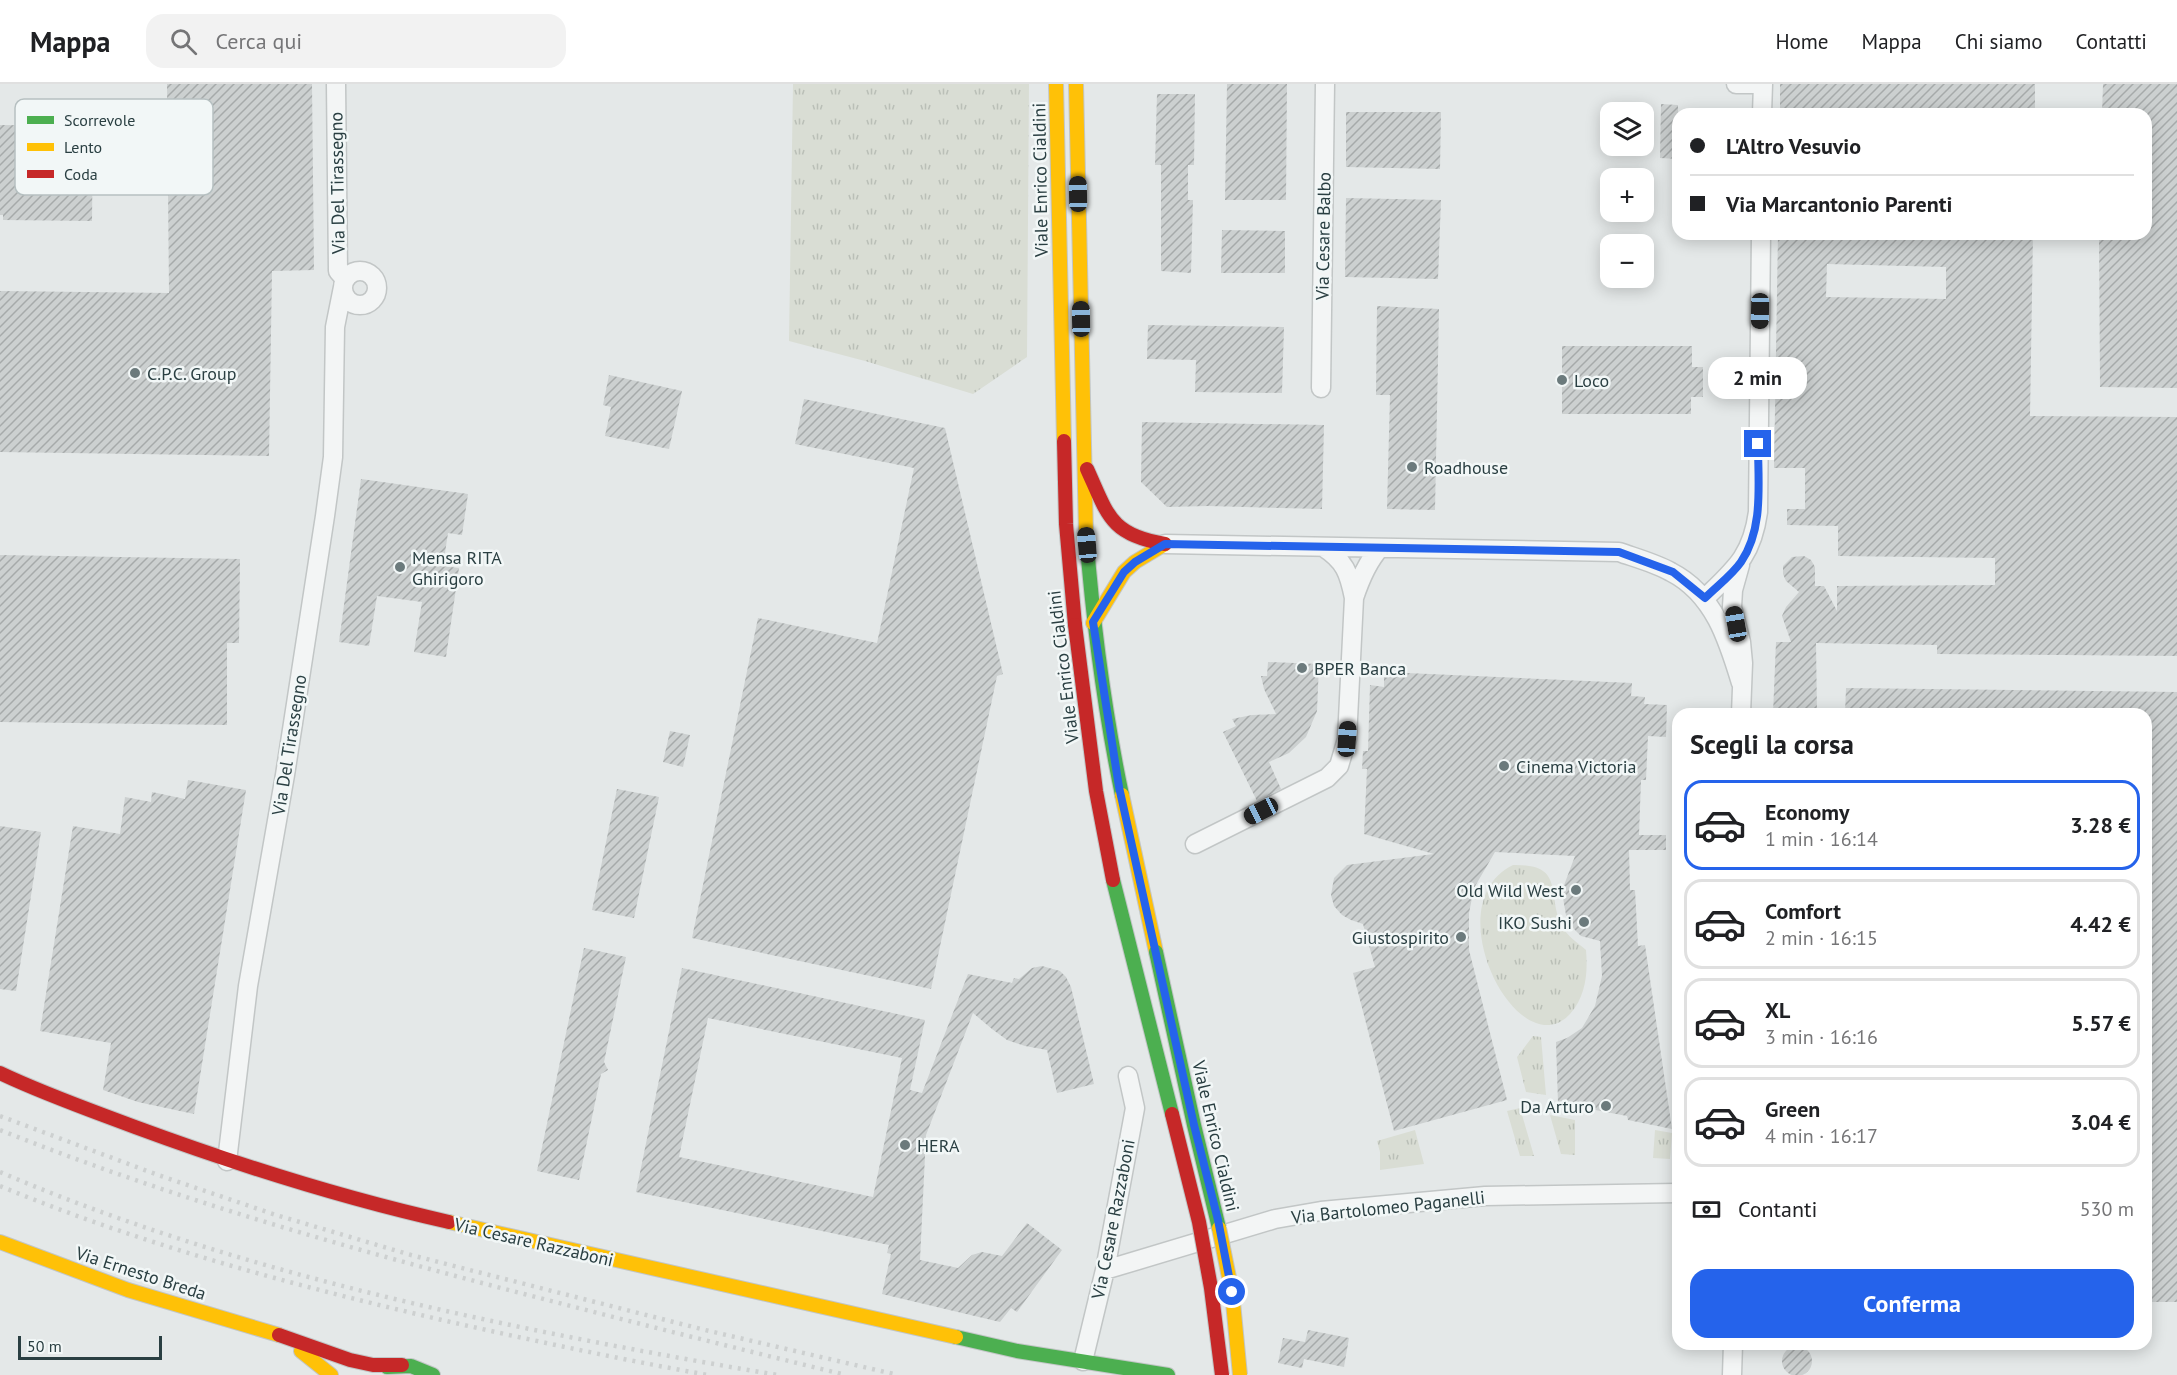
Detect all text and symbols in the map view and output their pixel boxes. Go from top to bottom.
search box [146,14,566,68]
text: Mappa [30,23,110,60]
icon: search [167,25,200,58]
text: Cerca qui [215,27,302,55]
text: Home [1775,28,1829,55]
text: Mappa [1862,28,1922,55]
text: Chi siamo [1955,28,2043,55]
text: Contatti [2076,28,2147,55]
legend [15,99,213,195]
map controls [1600,102,1654,288]
button: layers [1600,102,1654,156]
street label: Viale Enrico Cialdini [1027,103,1053,258]
text: Scorrevole [64,110,136,130]
street label: Via Del Tirassegno [324,112,350,255]
text: L'Altro Vesuvio [1726,132,1861,160]
text: Lento [64,137,102,157]
text: Coda [64,164,98,184]
button: + [1600,168,1654,222]
street label: Via Cesare Balbo [1310,172,1336,301]
car [1069,176,1087,212]
text: Via Marcantonio Parenti [1726,190,1952,218]
button: − [1600,234,1654,288]
car [1751,293,1769,329]
car [1072,301,1090,337]
callout: 2 min [1708,357,1808,399]
place label: C.P.C. Group [147,362,236,385]
text: 2 min [1733,365,1782,391]
marker: C.P.C. Group [128,366,142,380]
place label: Loco [1574,369,1609,392]
marker: Loco [1555,373,1569,387]
route end [1744,430,1771,457]
place label: Roadhouse [1424,456,1508,479]
marker: Roadhouse [1405,460,1419,474]
car [1076,526,1098,564]
place label: Mensa RITA Ghirigoro [412,546,502,590]
marker: Mensa RITA Ghirigoro [393,560,407,574]
street label: Viale Enrico Cialdini [1042,589,1084,746]
car [1724,605,1748,643]
place label: BPER Banca [1314,657,1406,680]
marker: BPER Banca [1295,661,1309,675]
street label: Via Del Tirassegno [266,673,311,818]
car [1337,720,1357,758]
text: Scegli la corsa [1690,727,1854,761]
place label: Cinema Victoria [1516,755,1637,778]
marker: Cinema Victoria [1497,759,1511,773]
car [1241,795,1281,827]
icon: car [1693,798,1747,852]
text: Economy [1765,798,1849,826]
text: 3.28 € [2070,811,2131,839]
text: 1 min · 16:14 [1765,826,1878,852]
place label: Old Wild West [1456,879,1564,902]
marker: Old Wild West [1569,883,1583,897]
icon: car [1693,897,1747,951]
text: Comfort [1765,897,1841,925]
text: 4.42 € [2070,910,2131,938]
place label: IKO Sushi [1498,911,1572,934]
marker: IKO Sushi [1577,915,1591,929]
text: 2 min · 16:15 [1765,925,1878,951]
place label: Giustospirito [1352,926,1449,949]
marker: Giustospirito [1454,930,1468,944]
icon: car [1693,996,1747,1050]
text: XL [1765,996,1790,1024]
text: 5.57 € [2071,1009,2131,1037]
text: 3 min · 16:16 [1765,1024,1878,1050]
street label: Viale Enrico Cialdini [1187,1057,1245,1214]
place label: Da Arturo [1520,1095,1594,1118]
icon: car [1693,1095,1747,1149]
text: Green [1765,1095,1820,1123]
marker: Da Arturo [1599,1099,1613,1113]
text: 3.04 € [2070,1108,2131,1136]
text: 4 min · 16:17 [1765,1123,1878,1149]
place label: HERA [917,1134,960,1157]
street label: Via Cesare Razzaboni [1086,1137,1140,1302]
marker: HERA [898,1138,912,1152]
street label: Via Bartolomeo Paganelli [1289,1185,1486,1229]
icon: cash [1690,1193,1723,1226]
text: Contanti [1738,1195,1817,1223]
text: 530 m [2080,1196,2134,1222]
street label: Via Cesare Razzaboni [451,1212,616,1272]
street label: Via Ernesto Breda [72,1241,209,1305]
button: Conferma [1690,1269,2134,1338]
route start [1218,1278,1245,1305]
scale bar [18,1333,162,1360]
text: 50 m [27,1336,62,1356]

